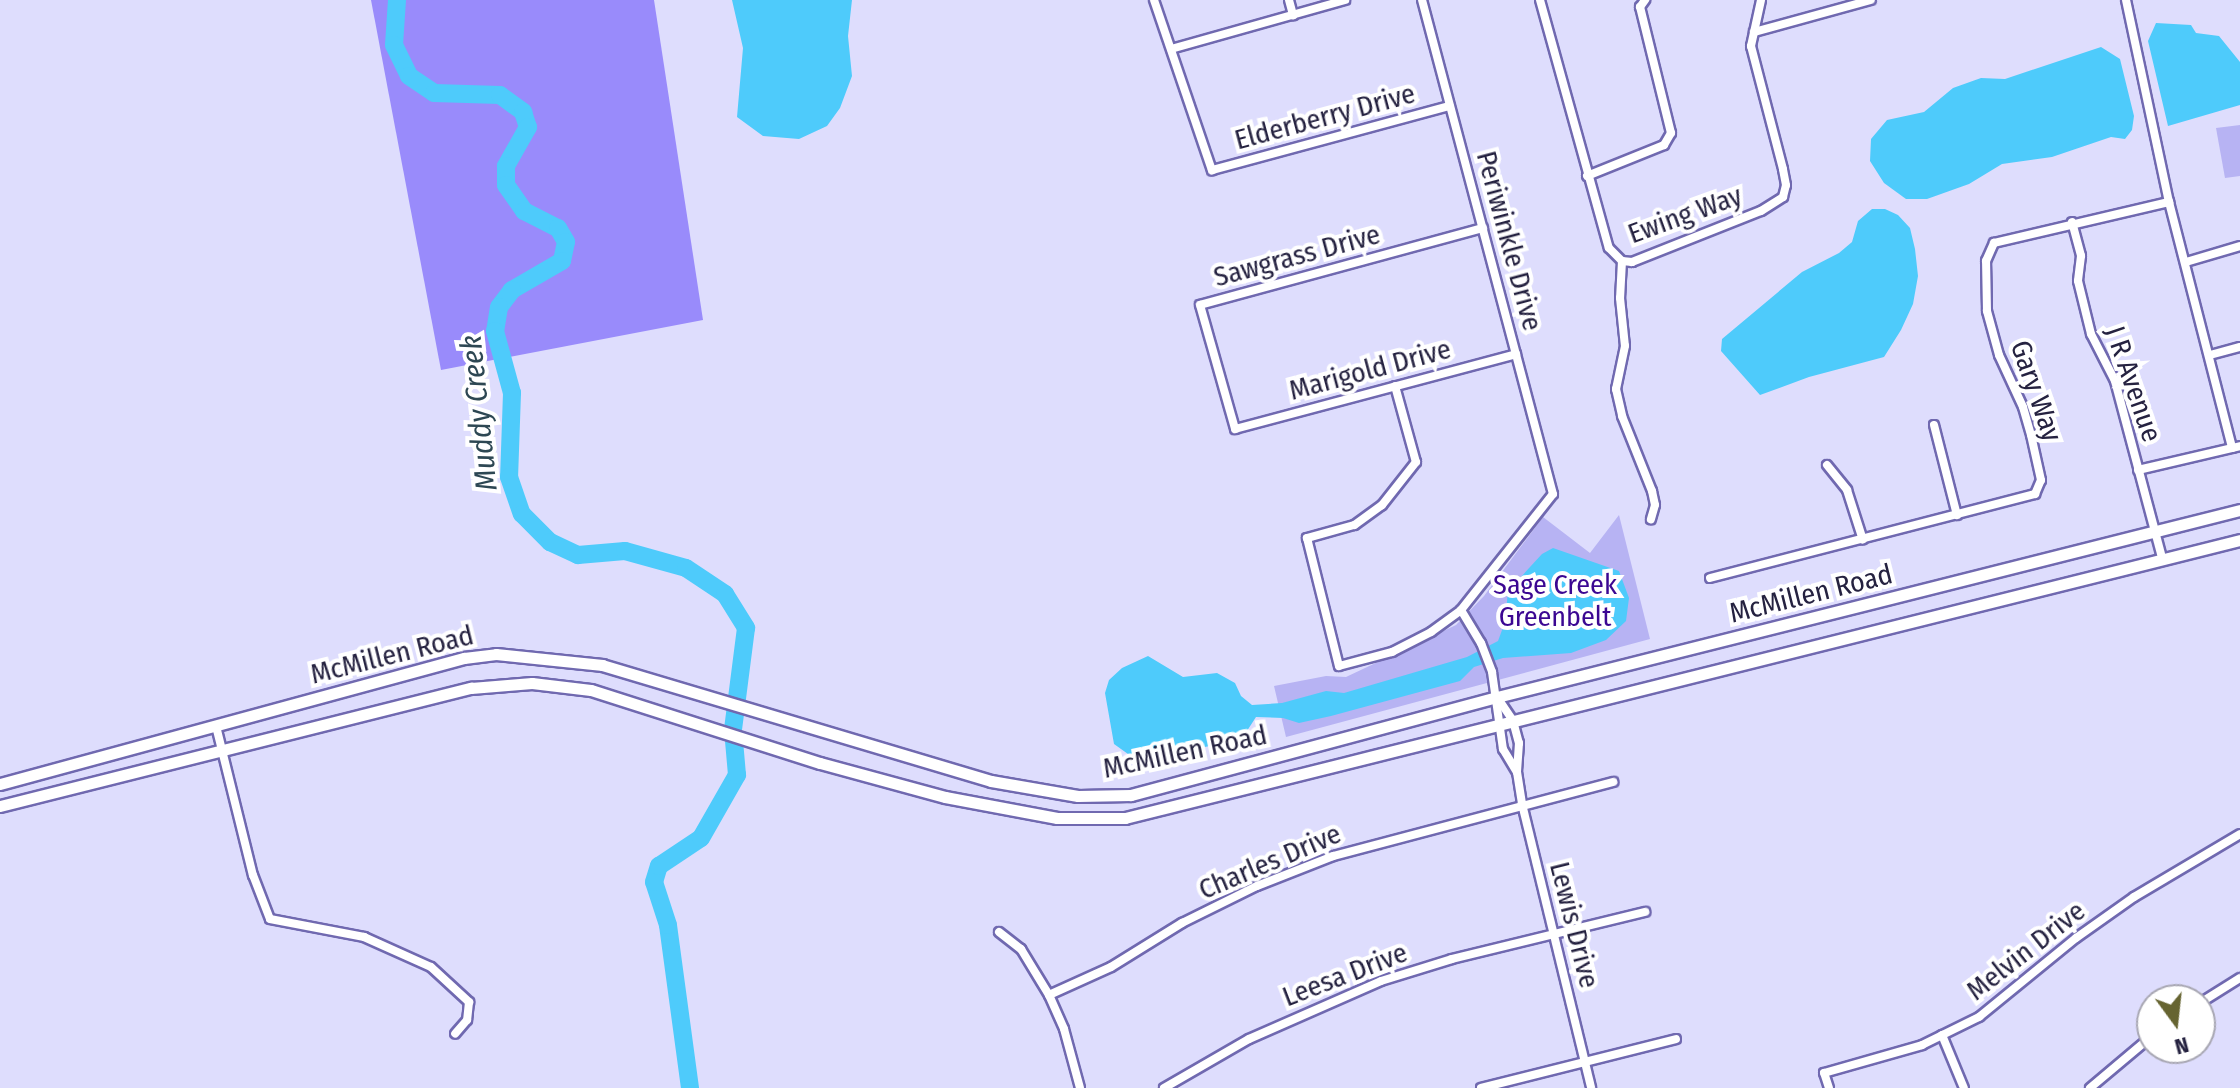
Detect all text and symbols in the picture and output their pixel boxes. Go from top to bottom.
street label: Elderberry Drive [1231,77,1419,157]
street label: Periwinkle Drive [1469,147,1549,335]
street label: Ewing Way [1624,179,1746,251]
street label: Sawgrass Drive [1210,218,1384,294]
street label: J R Avenue [2098,322,2168,446]
street label: Marigold Drive [1285,332,1455,408]
water label: Muddy Creek [453,333,505,493]
street label: Gary Way [2003,336,2069,446]
street label: McMillen Road [1726,558,1896,630]
park label: Sage Creek Greenbelt [1493,568,1617,634]
street label: McMillen Road [307,619,477,691]
street label: McMillen Road [1100,718,1270,786]
street label: Charles Drive [1194,817,1346,907]
street label: Lewis Drive [1542,858,1606,992]
street label: Melvin Drive [1960,894,2092,1008]
street label: Leesa Drive [1278,936,1412,1014]
north arrow [2136,984,2216,1064]
text: N [2172,1031,2192,1060]

